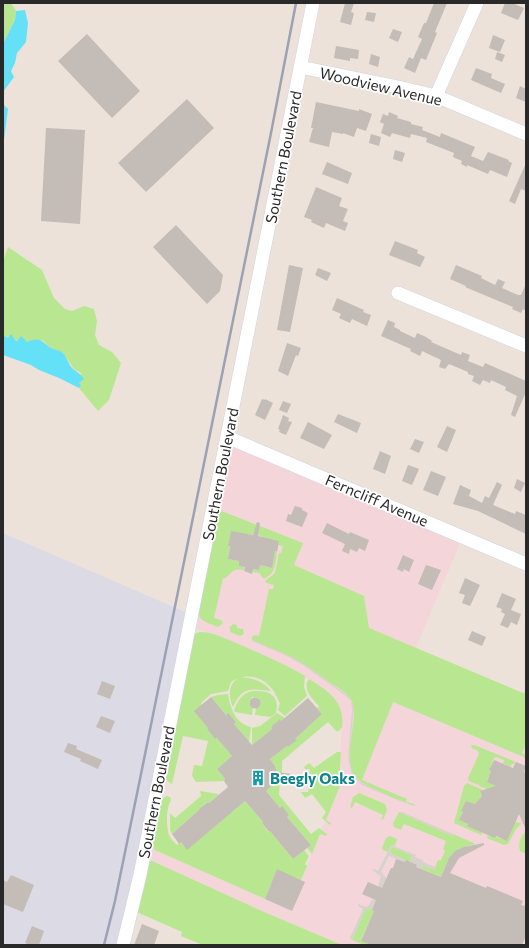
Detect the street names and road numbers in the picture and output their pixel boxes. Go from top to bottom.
street label: Woodview Avenue [318,63,444,109]
street label: Southern Boulevard [261,89,305,225]
street label: Southern Boulevard [198,406,242,542]
street label: Ferncliff Avenue [323,470,431,530]
street label: Southern Boulevard [134,724,178,860]

